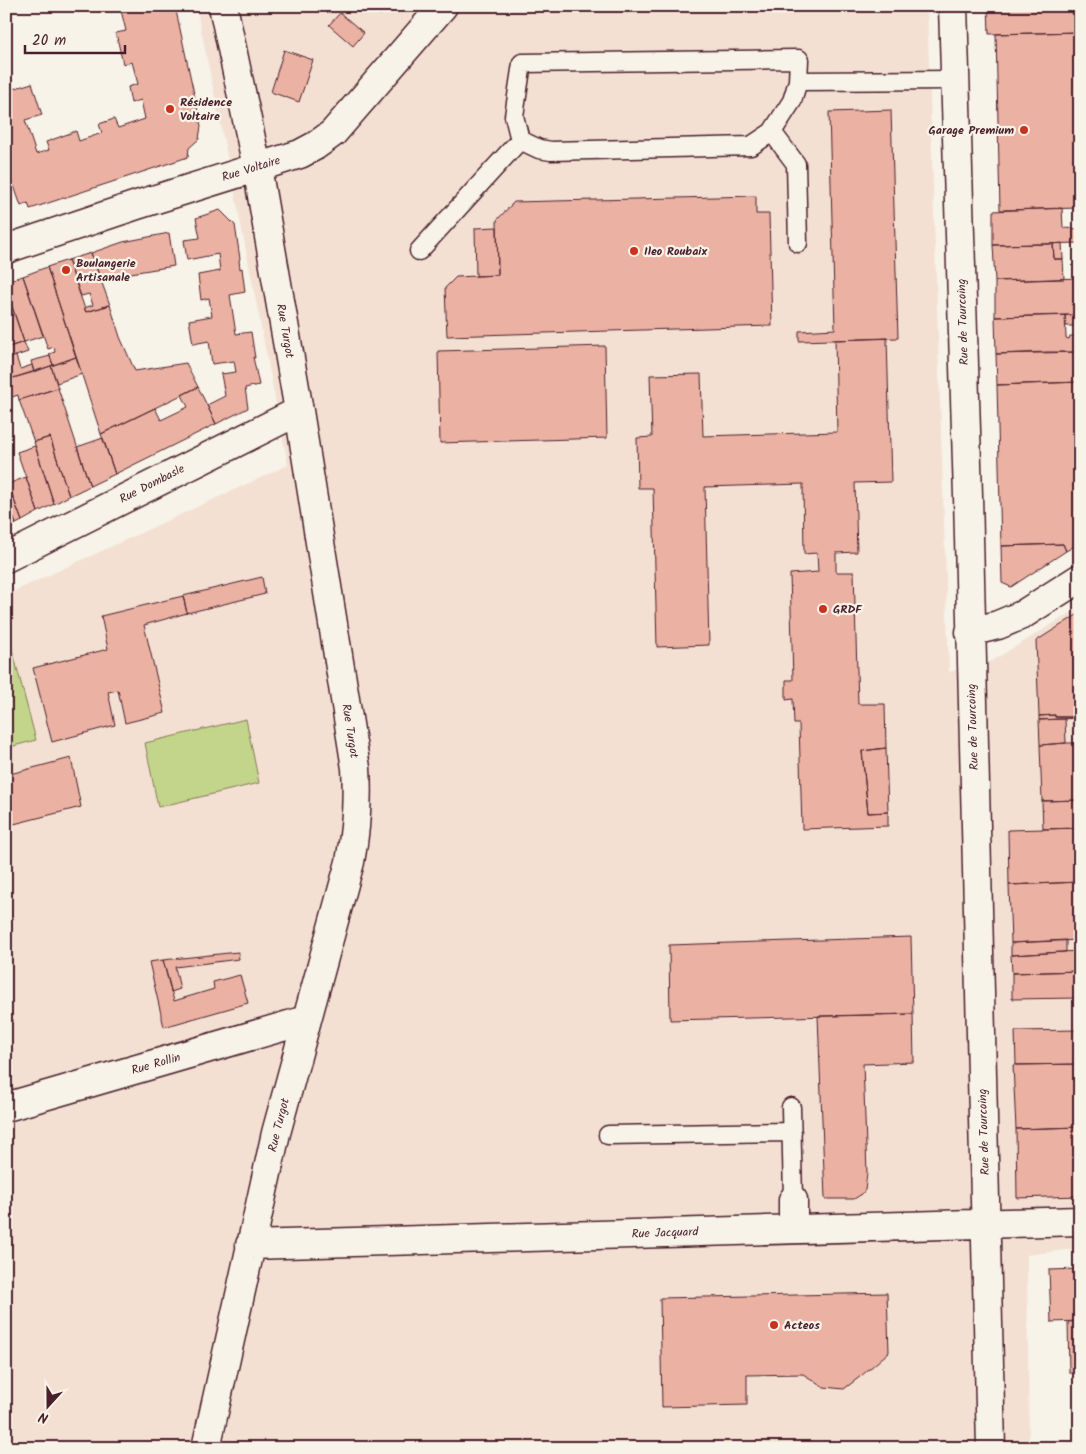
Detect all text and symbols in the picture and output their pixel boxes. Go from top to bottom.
scale bar [25,22,125,54]
text: 20 m [32,29,66,53]
place label: Résidence Voltaire [180,93,232,126]
marker: Résidence Voltaire [164,103,176,115]
place label: Garage Premium [929,121,1014,140]
marker: Garage Premium [1018,124,1030,136]
street label: Rue Voltaire [219,151,283,187]
place label: Ileo Roubaix [644,242,707,261]
marker: Ileo Roubaix [628,245,640,257]
place label: Boulangerie Artisanale [76,254,136,287]
marker: Boulangerie Artisanale [60,264,72,276]
street label: Rue de Tourcoing [952,278,974,366]
street label: Rue Turgot [271,302,299,360]
street label: Rue Dombasle [116,459,189,509]
place label: GRDF [833,600,863,619]
marker: GRDF [817,603,829,615]
street label: Rue de Tourcoing [962,683,984,771]
street label: Rue Turgot [336,702,364,760]
street label: Rue Rollin [129,1048,183,1080]
street label: Rue de Tourcoing [973,1088,995,1176]
street label: Rue Turgot [263,1096,295,1154]
street label: Rue Jacquard [631,1222,700,1244]
place label: Acteos [784,1316,820,1335]
marker: Acteos [768,1319,780,1331]
north arrow [22,1382,72,1432]
text: N [35,1405,52,1429]

